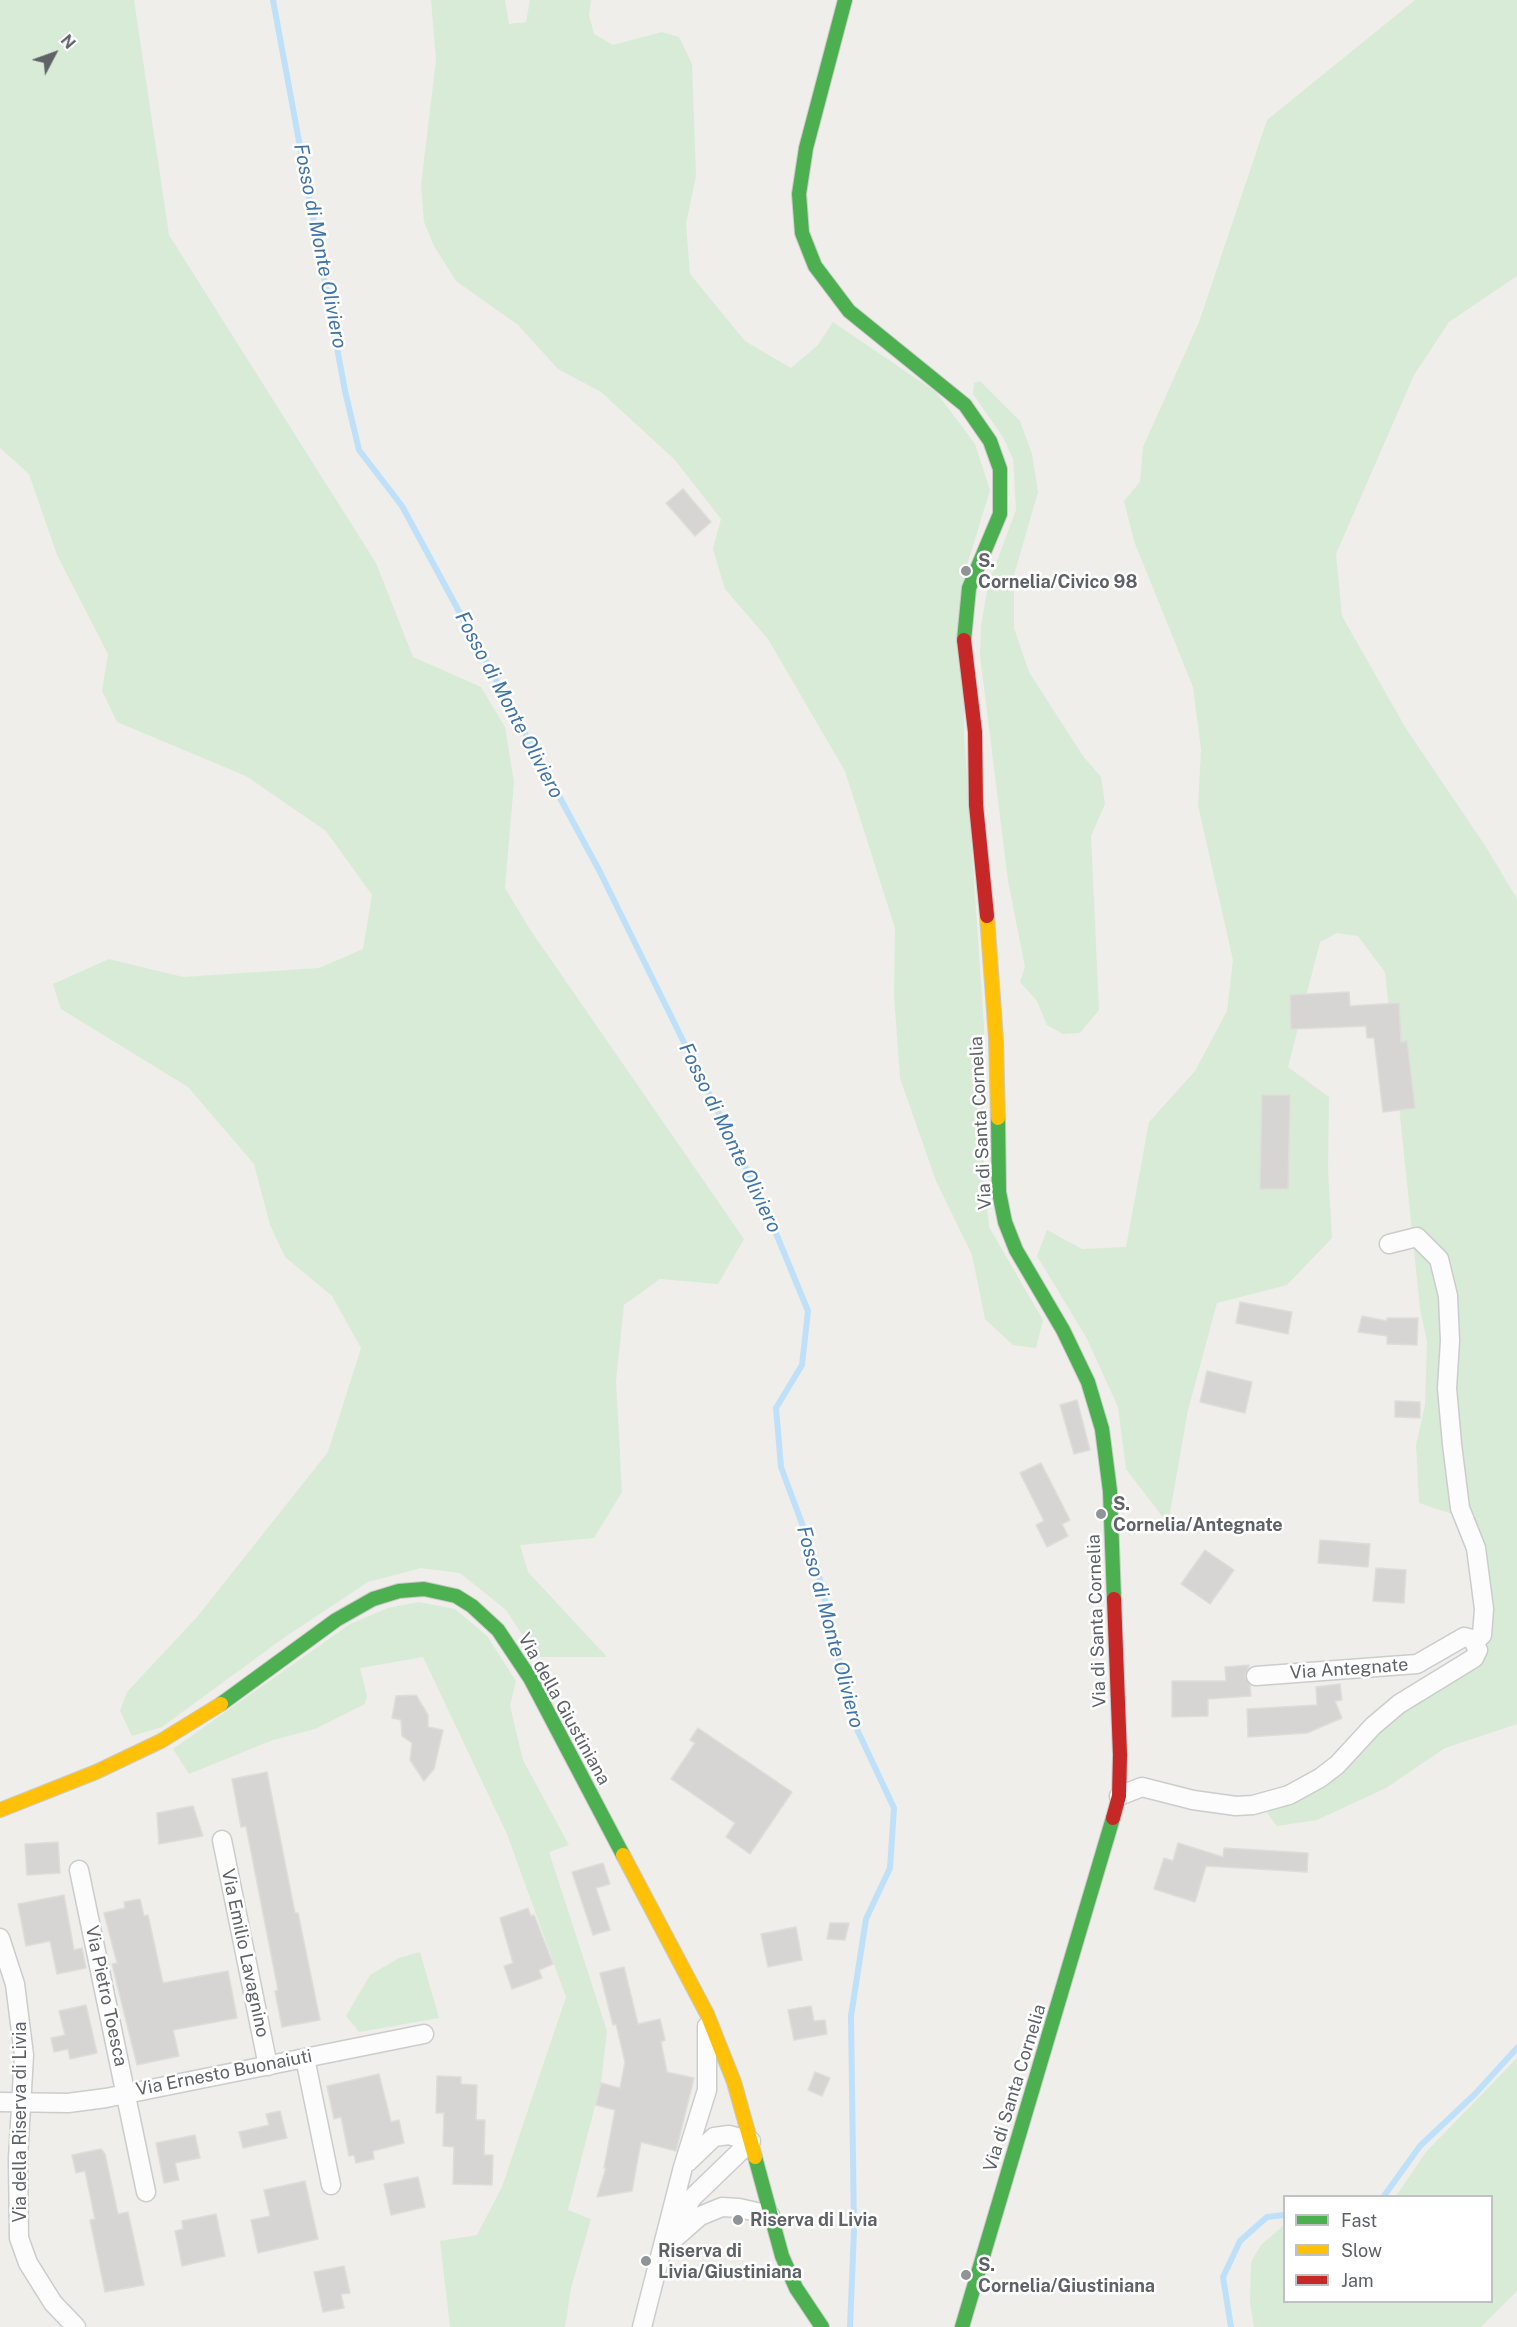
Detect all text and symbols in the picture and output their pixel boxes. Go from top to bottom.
north arrow [24,24,84,84]
text: N [57,31,79,53]
water label: Fosso di Monte Oliviero [288,141,352,351]
place label: S. Cornelia/Civico 98 [978,550,1138,592]
marker: S. Cornelia/Civico 98 [959,564,973,578]
water label: Fosso di Monte Oliviero [449,607,569,803]
street label: Via di Santa Cornelia [966,1036,996,1210]
water label: Fosso di Monte Oliviero [674,1039,786,1237]
place label: S. Cornelia/Antegnate [1113,1493,1283,1536]
marker: S. Cornelia/Antegnate [1094,1507,1108,1521]
water label: Fosso di Monte Oliviero [791,1523,869,1731]
street label: Via di Santa Cornelia [1083,1534,1111,1708]
street label: Via della Giustiniana [513,1629,615,1789]
street label: Via Antegnate [1289,1654,1409,1684]
street label: Via Emilio Lavagnino [217,1867,273,2039]
street label: Via Pietro Toesca [81,1924,131,2068]
street label: Via di Santa Cornelia [979,2002,1051,2174]
street label: Via della Riserva di Livia [9,2021,31,2223]
street label: Via Ernesto Buonaiuti [134,2045,314,2101]
legend [1283,2195,1493,2303]
place label: Riserva di Livia [750,2209,877,2231]
text: Fast [1341,2210,1377,2231]
marker: Riserva di Livia [731,2213,745,2227]
place label: Riserva di Livia/Giustiniana [658,2240,802,2282]
text: Slow [1341,2240,1382,2261]
marker: Riserva di Livia/Giustiniana [639,2254,653,2268]
place label: S. Cornelia/Giustiniana [978,2254,1155,2296]
marker: S. Cornelia/Giustiniana [959,2268,973,2282]
text: Jam [1341,2270,1374,2291]

